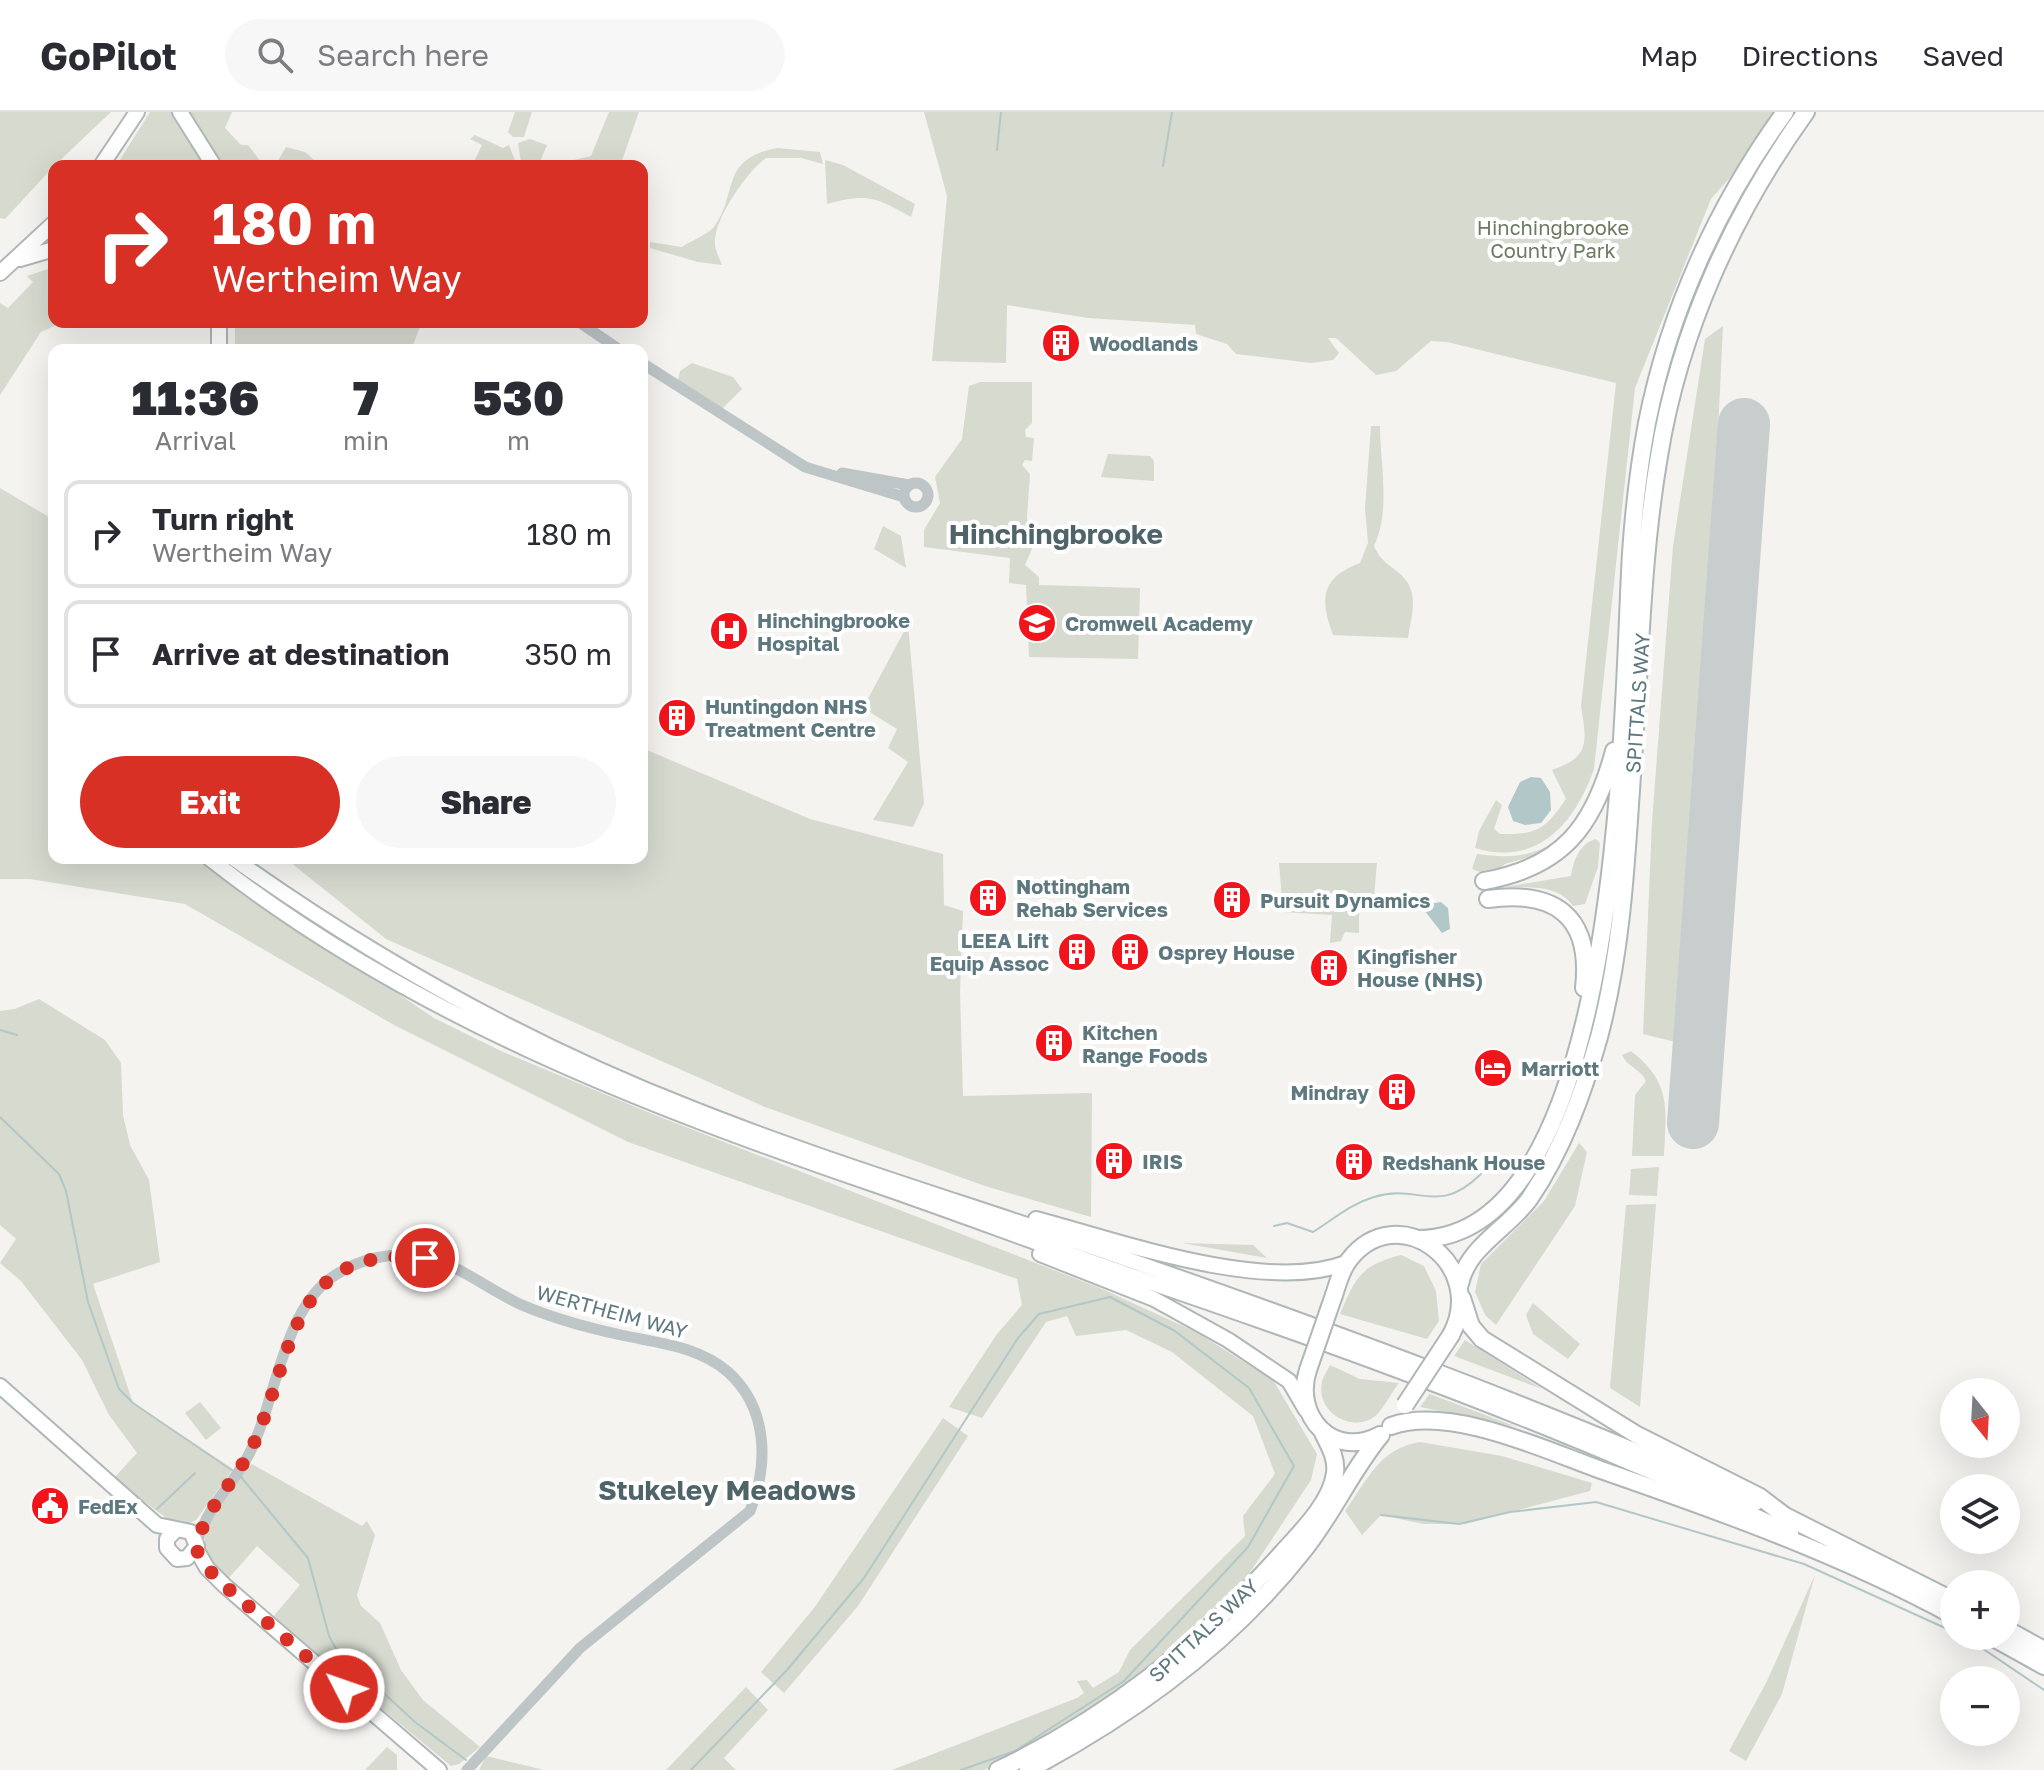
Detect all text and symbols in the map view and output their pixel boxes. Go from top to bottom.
search box [225,19,785,91]
text: GoPilot [40,33,177,78]
icon: search [253,33,297,77]
text: Search here [317,37,489,73]
text: Map [1640,39,1697,72]
text: Directions [1741,39,1878,72]
text: Saved [1922,39,2004,72]
text: 180 m [212,189,376,256]
icon: right [80,192,184,296]
park label: Hinchingbrooke Country Park [1477,215,1629,262]
text: Wertheim Way [212,257,462,300]
building icon: Woodlands [1040,322,1082,364]
place label: Woodlands [1089,331,1198,355]
text: 11:36 [131,368,259,426]
text: 7 [353,368,379,426]
text: 530 [472,368,565,426]
text: Arrival [155,425,236,456]
text: min [343,425,389,456]
text: m [507,425,530,456]
text: Turn right [152,501,294,537]
icon: right [84,512,128,556]
text: 180 m [527,516,612,552]
district label: Hinchingbrooke [949,517,1163,550]
text: Wertheim Way [152,537,332,568]
school or university icon: Cromwell Academy [1016,602,1058,644]
place label: Hinchingbrooke Hospital [757,608,910,655]
hospital icon: Hinchingbrooke Hospital [708,610,750,652]
place label: Cromwell Academy [1065,611,1253,635]
icon: arrive [84,632,128,676]
street label: SPITTALS WAY [1620,632,1654,774]
text: Arrive at destination [152,636,449,672]
text: 350 m [524,636,612,672]
place label: Huntingdon NHS Treatment Centre [705,694,876,741]
building icon: Huntingdon NHS Treatment Centre [656,697,698,739]
button: Exit [80,756,340,848]
button: Share [356,756,616,848]
place label: Nottingham Rehab Services [1016,874,1168,921]
building icon: Nottingham Rehab Services [967,877,1009,919]
building icon: Pursuit Dynamics [1211,879,1253,921]
place label: Pursuit Dynamics [1260,888,1430,912]
place label: LEEA Lift Equip Assoc [930,928,1049,975]
building icon: LEEA Lift Equip Assoc [1056,931,1098,973]
building icon: Osprey House [1109,931,1151,973]
place label: Osprey House [1158,940,1295,964]
place label: Kingfisher House (NHS) [1357,944,1483,991]
building icon: Kingfisher House (NHS) [1308,947,1350,989]
place label: Kitchen Range Foods [1082,1020,1208,1067]
building icon: Kitchen Range Foods [1033,1022,1075,1064]
hotel icon: Marriott [1472,1047,1514,1089]
place label: Marriott [1521,1056,1599,1080]
building icon: Mindray [1376,1071,1418,1113]
place label: Mindray [1291,1080,1369,1104]
building icon: IRIS [1093,1140,1135,1182]
building icon: Redshank House [1333,1141,1375,1183]
place label: IRIS [1142,1149,1183,1173]
place label: Redshank House [1382,1150,1546,1174]
pin [391,1224,459,1292]
icon: arrive [403,1236,447,1280]
street label: WERTHEIM WAY [534,1279,690,1343]
north arrow [1940,1378,2020,1458]
map controls [1940,1378,2020,1746]
district label: Stukeley Meadows [598,1473,856,1506]
button: layers [1940,1474,2020,1554]
public building icon: FedEx [29,1485,71,1527]
place label: FedEx [78,1494,138,1518]
button: + [1940,1570,2020,1650]
street label: SPITTALS WAY [1143,1573,1263,1687]
position arrow [302,1647,386,1731]
button: − [1940,1666,2020,1746]

